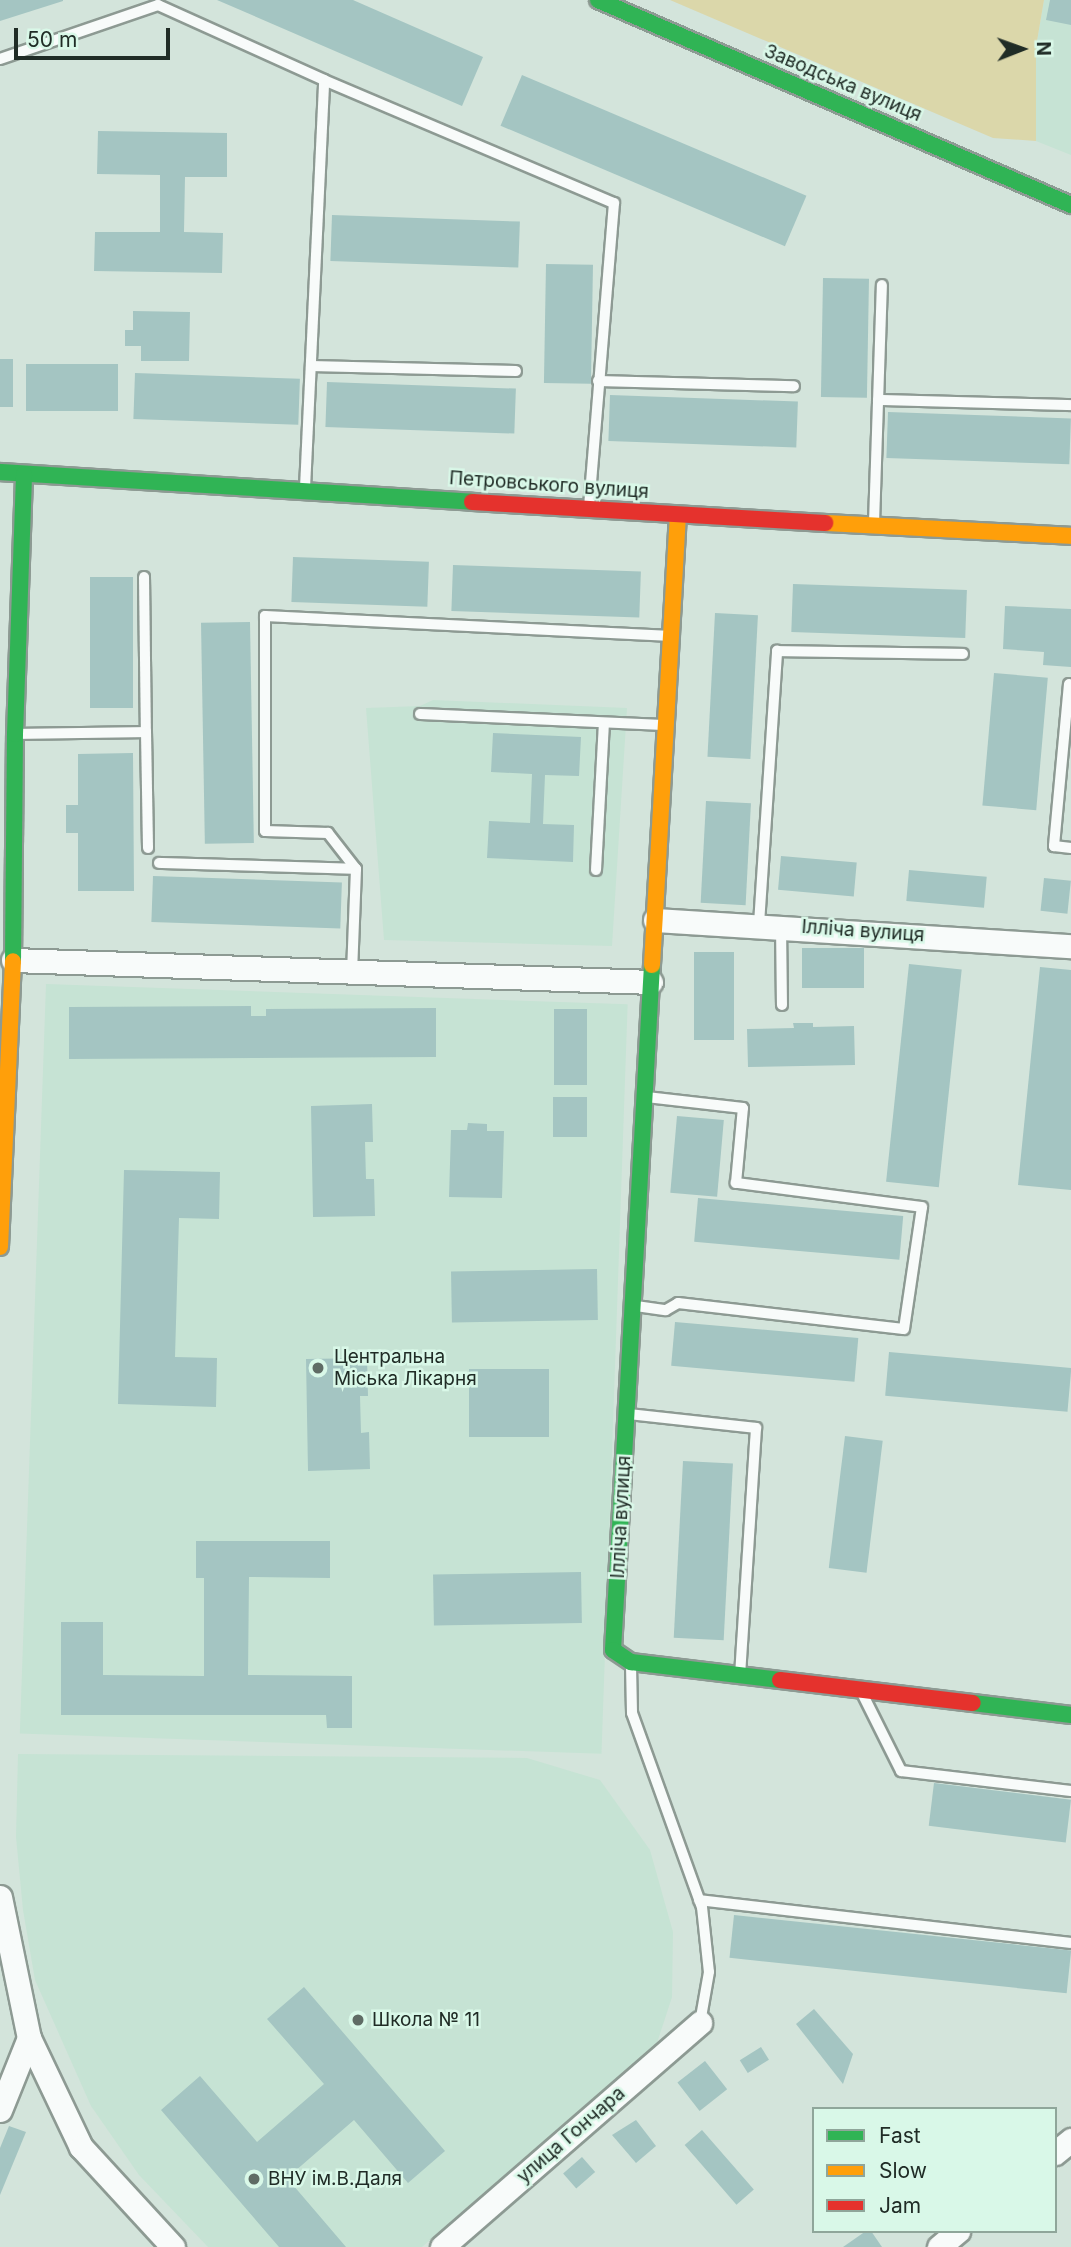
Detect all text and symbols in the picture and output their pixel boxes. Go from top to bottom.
scale bar [18,14,173,58]
north arrow [987,14,1057,84]
text: 50 m [27,27,77,52]
street label: Заводська вулиця [761,40,925,126]
text: N [1032,41,1055,56]
street label: Петровського вулиця [448,467,650,503]
street label: Ілліча вулиця [801,915,925,947]
place label: Центральна Міська Лікарня [334,1346,477,1390]
marker: Центральна Міська Лікарня [308,1358,328,1378]
street label: Ілліча вулиця [606,1455,636,1579]
place label: Школа № 11 [372,2009,480,2031]
marker: Школа № 11 [350,2012,366,2028]
street label: улица Гончара [512,2082,630,2188]
legend [812,2107,1057,2233]
text: Fast [879,2123,921,2148]
text: Slow [879,2158,927,2183]
place label: ВНУ ім.В.Даля [268,2168,402,2190]
marker: ВНУ ім.В.Даля [246,2171,262,2187]
text: Jam [879,2193,921,2218]

